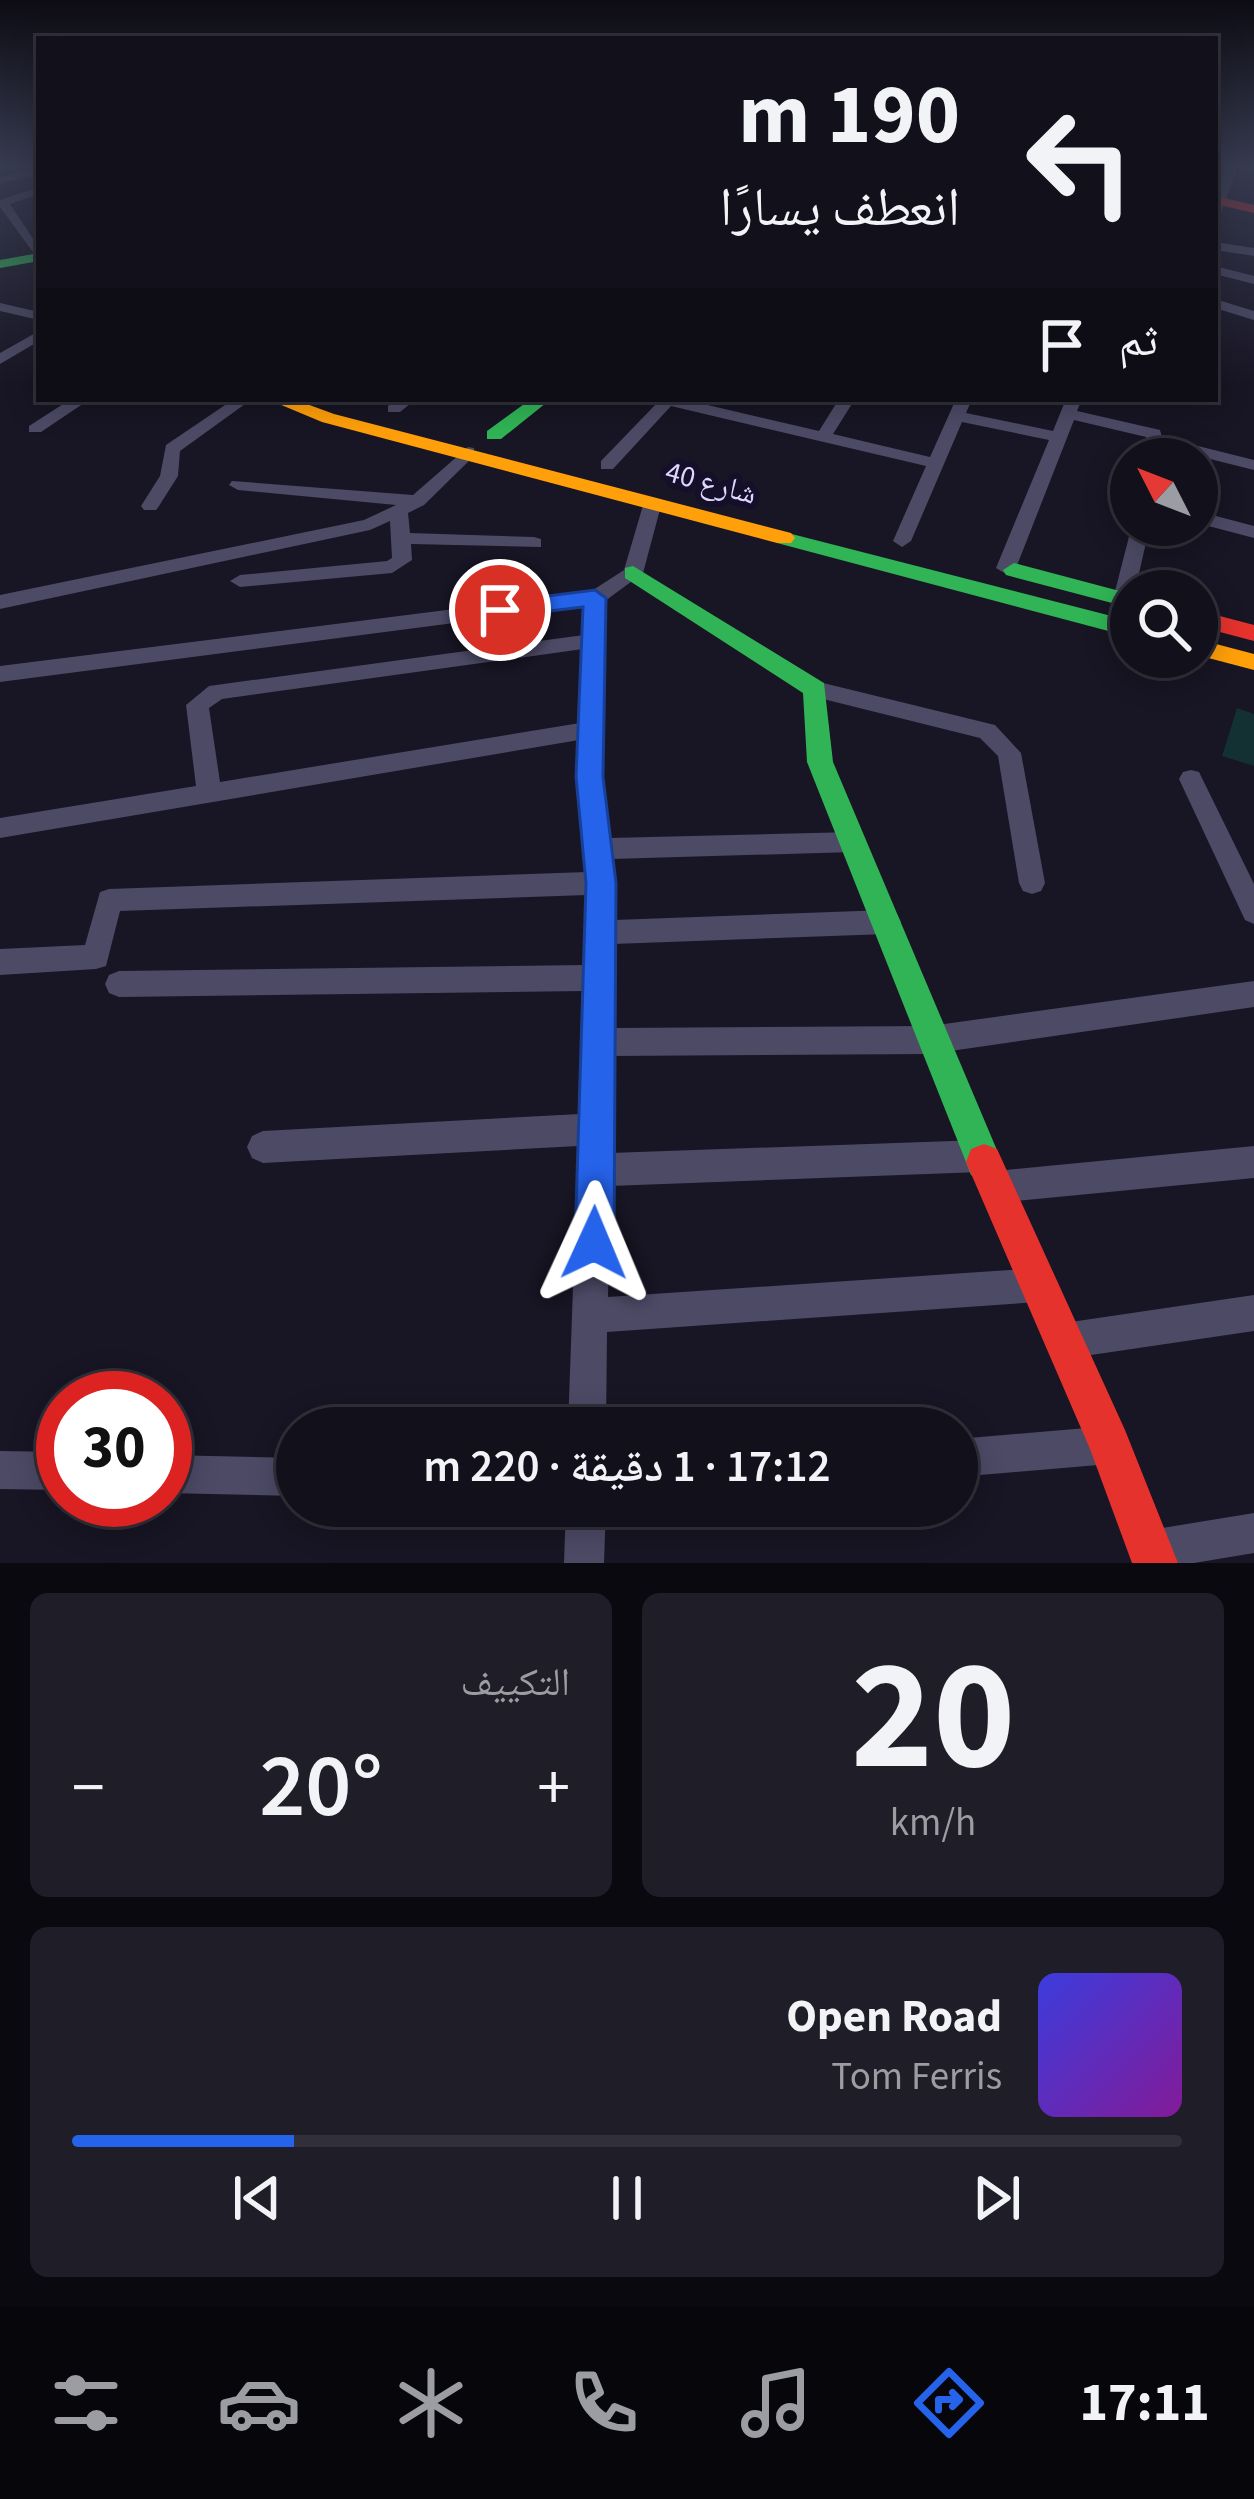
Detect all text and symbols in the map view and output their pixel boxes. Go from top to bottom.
text: 190 m [738,56,960,176]
icon: left [1002,84,1158,240]
text: انعطف يسارًا [719,170,960,247]
text: ثم [1119,309,1158,373]
icon: arrive [1029,312,1095,378]
north arrow [1110,438,1218,546]
map controls [1110,438,1218,678]
street label: شارع 40 [661,450,761,516]
pin [449,559,551,661]
button: search [1110,570,1218,678]
icon: arrive [467,577,533,643]
position arrow [531,1180,657,1306]
speed limit sign: 30 [36,1371,192,1527]
text: 17:12 · 1 دقيقة · 220 m [423,1435,831,1499]
text: 20 [851,1606,1015,1828]
text: التكييف [461,1655,570,1711]
text: 20° [259,1723,383,1851]
text: − [72,1741,105,1835]
text: + [537,1741,570,1835]
text: km/h [890,1795,976,1851]
text: Open Road [786,1985,1002,2049]
text: Tom Ferris [831,2049,1002,2105]
icon: previous [224,2165,290,2231]
icon: pause [594,2165,660,2231]
icon: next [964,2165,1030,2231]
icon: filters [44,2361,128,2445]
icon: car [217,2361,301,2445]
icon: climate [389,2361,473,2445]
icon: phone [562,2361,646,2445]
icon: music [734,2361,818,2445]
icon: directions [907,2361,991,2445]
text: 17:11 [1079,2365,1210,2442]

